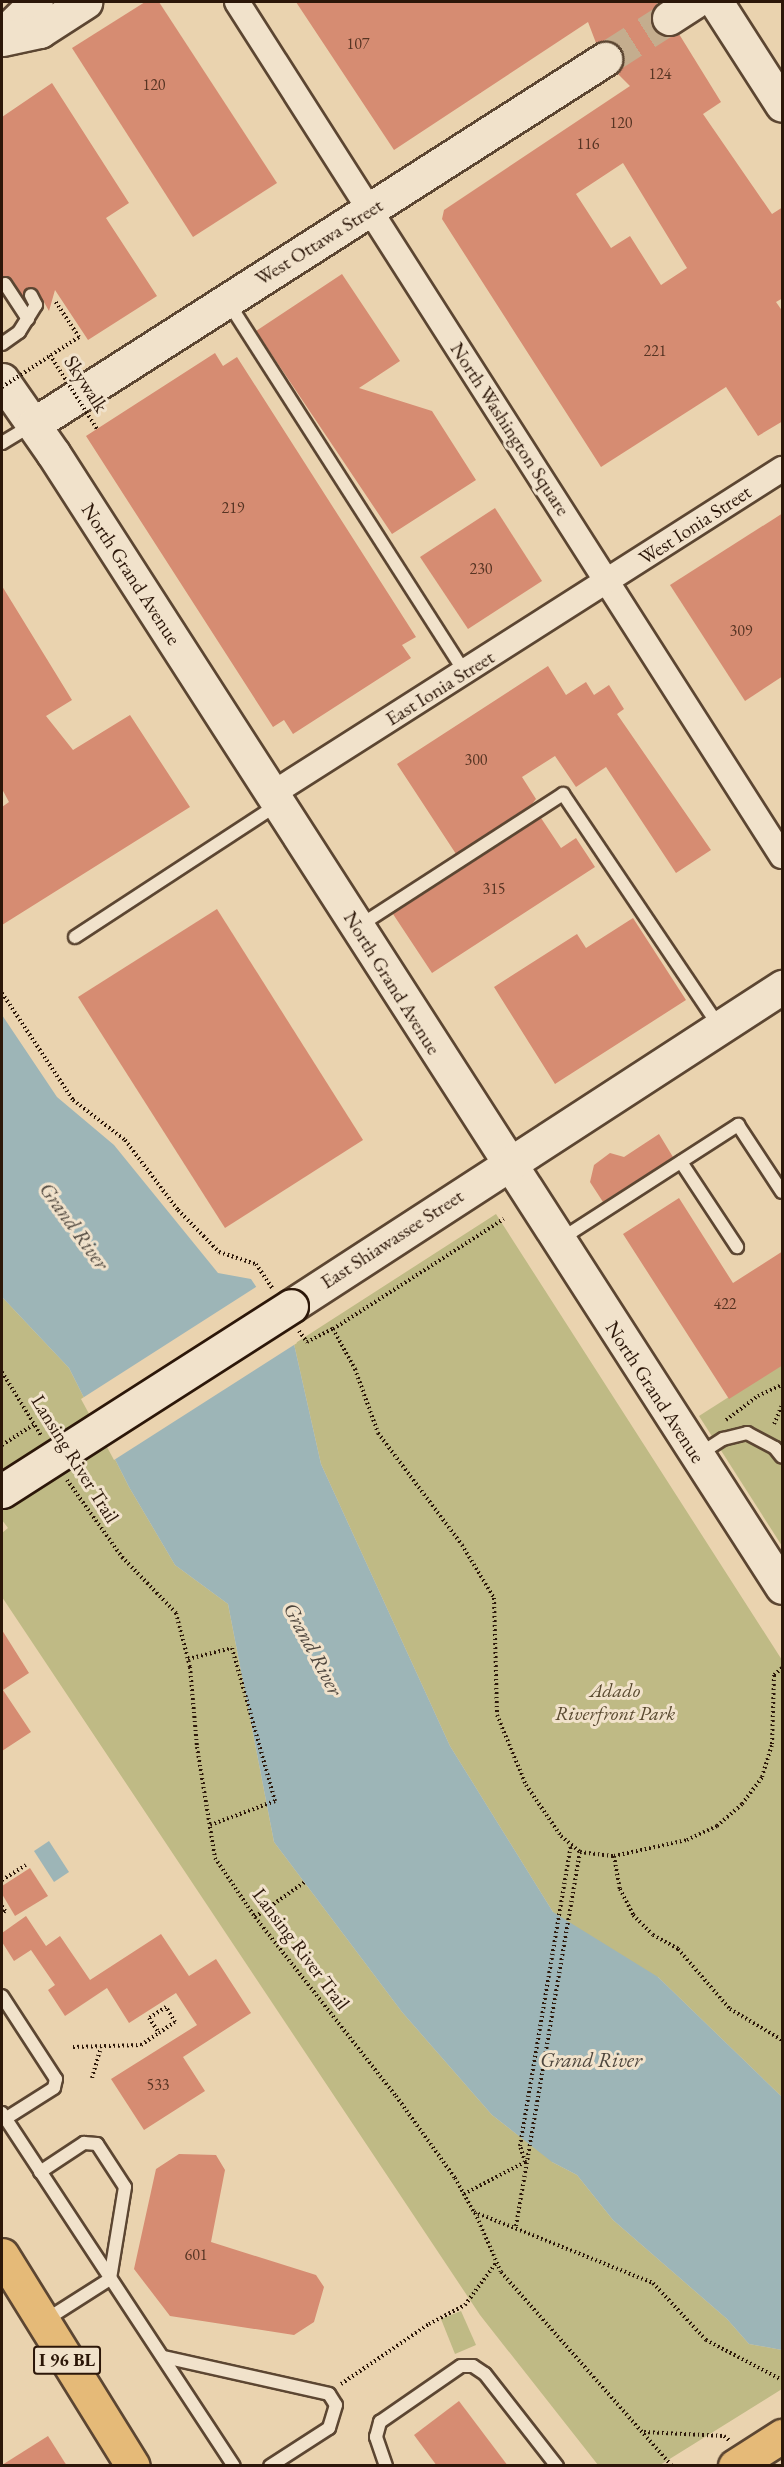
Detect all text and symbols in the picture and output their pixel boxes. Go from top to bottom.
house number: 107 [346,34,370,54]
house number: 124 [648,64,672,84]
house number: 120 [142,75,166,95]
house number: 120 [609,113,633,133]
house number: 116 [576,134,600,154]
street label: West Ottawa Street [251,193,387,291]
street label: North Washington Square [445,338,575,520]
house number: 221 [643,341,667,361]
street label: Skywalk [59,351,113,417]
street label: West Ionia Street [634,480,756,570]
house number: 219 [221,498,245,518]
street label: North Grand Avenue [76,499,186,649]
house number: 230 [469,559,493,579]
house number: 309 [729,621,753,641]
street label: East Ionia Street [381,645,499,731]
house number: 300 [464,750,488,770]
house number: 315 [482,879,506,899]
street label: North Grand Avenue [338,907,446,1059]
water label: Grand River [34,1177,114,1275]
street label: East Shiawassee Street [316,1184,468,1294]
house number: 422 [713,1294,737,1314]
street label: North Grand Avenue [600,1317,710,1467]
street label: Lansing River Trail [26,1391,124,1527]
water label: Grand River [278,1598,348,1700]
park label: Adado Riverfront Park [555,1678,675,1725]
street label: Lansing River Trail [247,1883,355,2015]
water label: Grand River [540,2047,642,2073]
house number: 533 [146,2075,170,2095]
house number: 601 [184,2245,208,2265]
road number: I 96 BL [32,2345,101,2375]

